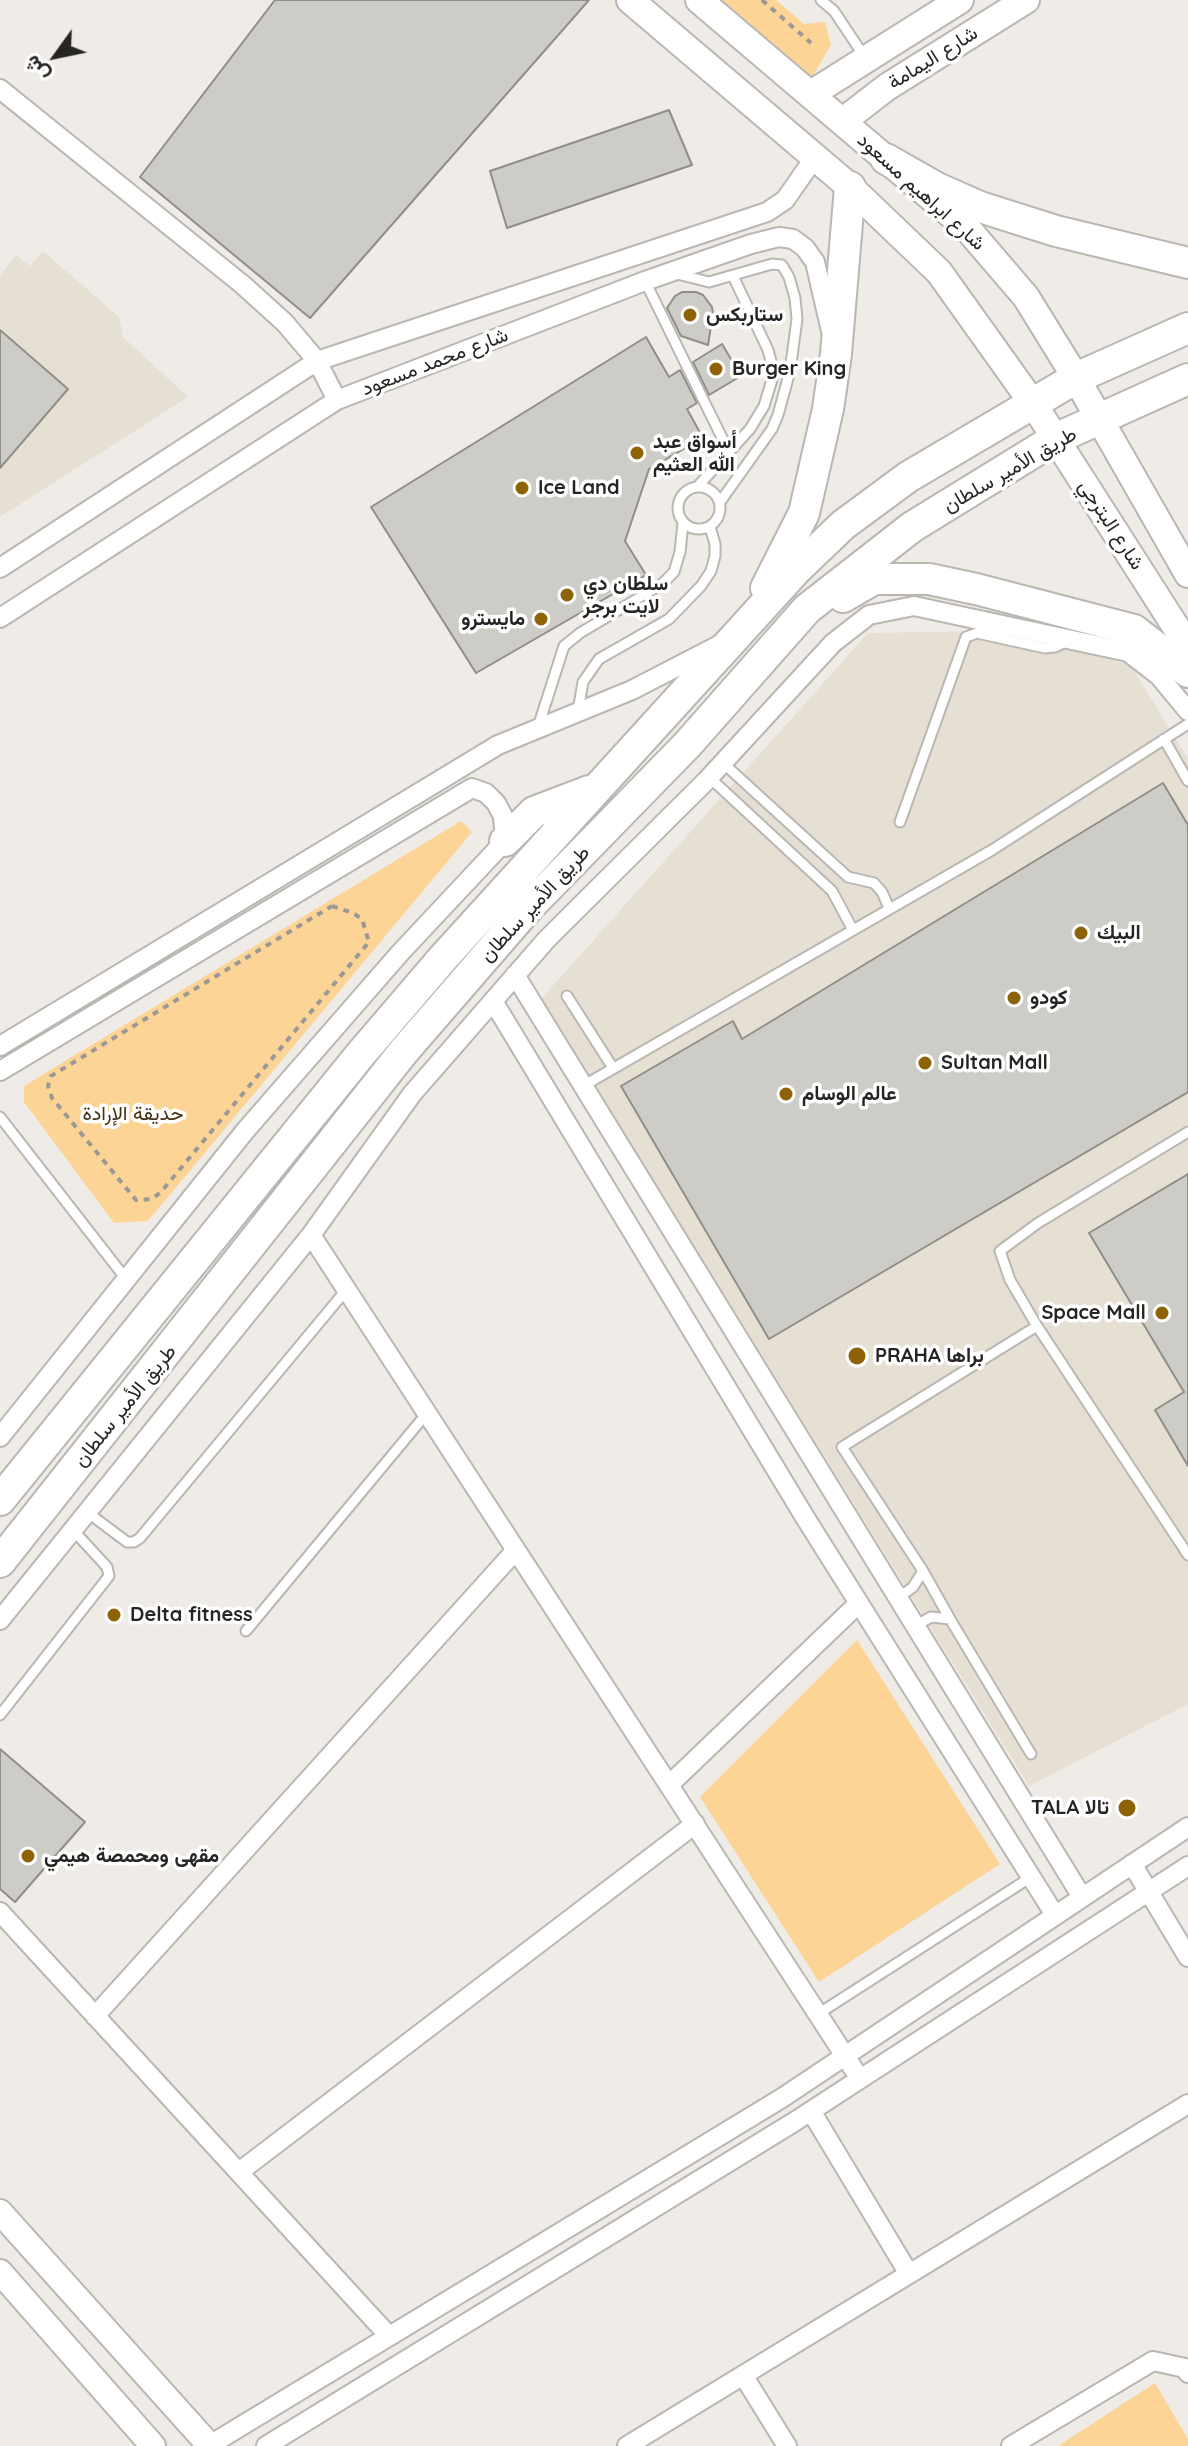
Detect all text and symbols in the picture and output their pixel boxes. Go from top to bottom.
north arrow [16,16,96,96]
street label: شارع اليمامة [884,21,982,95]
text: ش [17,50,55,88]
street label: شارع ابراهيم مسعود [852,128,990,256]
place label: ستاربكس [706,303,783,327]
marker: ستاربكس [681,306,699,324]
street label: شارع محمد مسعود [358,323,512,401]
place label: Burger King [732,357,846,381]
marker: Burger King [707,360,725,378]
street label: طريق الأمير سلطان [939,422,1081,518]
place label: أسواق عبد الله العثيم [653,430,737,477]
marker: أسواق عبد الله العثيم [628,444,646,462]
street label: شارع البترجي [1073,475,1149,575]
place label: Ice Land [538,476,620,500]
marker: Ice Land [513,479,531,497]
place label: سلطان دي لايت برجر [583,572,668,619]
marker: سلطان دي لايت برجر [558,586,576,604]
place label: مايسترو [461,607,525,631]
marker: مايسترو [532,610,550,628]
street label: طريق الأمير سلطان [475,841,595,967]
place label: البيك [1097,921,1141,945]
marker: البيك [1072,924,1090,942]
place label: كودو [1030,986,1067,1010]
marker: كودو [1005,989,1023,1007]
place label: Sultan Mall [941,1051,1048,1075]
marker: Sultan Mall [916,1054,934,1072]
place label: عالم الوسام [802,1082,897,1106]
marker: عالم الوسام [777,1085,795,1103]
park label: حديقة الإرادة [82,1102,184,1126]
place label: Space Mall [1041,1301,1146,1325]
marker: Space Mall [1153,1304,1171,1322]
street label: طريق الأمير سلطان [68,1340,182,1472]
place label: PRAHA براها [875,1344,984,1368]
marker: PRAHA براها [846,1345,868,1367]
place label: Delta fitness [130,1603,253,1627]
marker: Delta fitness [105,1606,123,1624]
place label: TALA تالا [1031,1796,1109,1820]
marker: TALA تالا [1116,1797,1138,1819]
place label: مقهى ومحمصة هيمي [44,1844,219,1868]
marker: مقهى ومحمصة هيمي [19,1847,37,1865]

